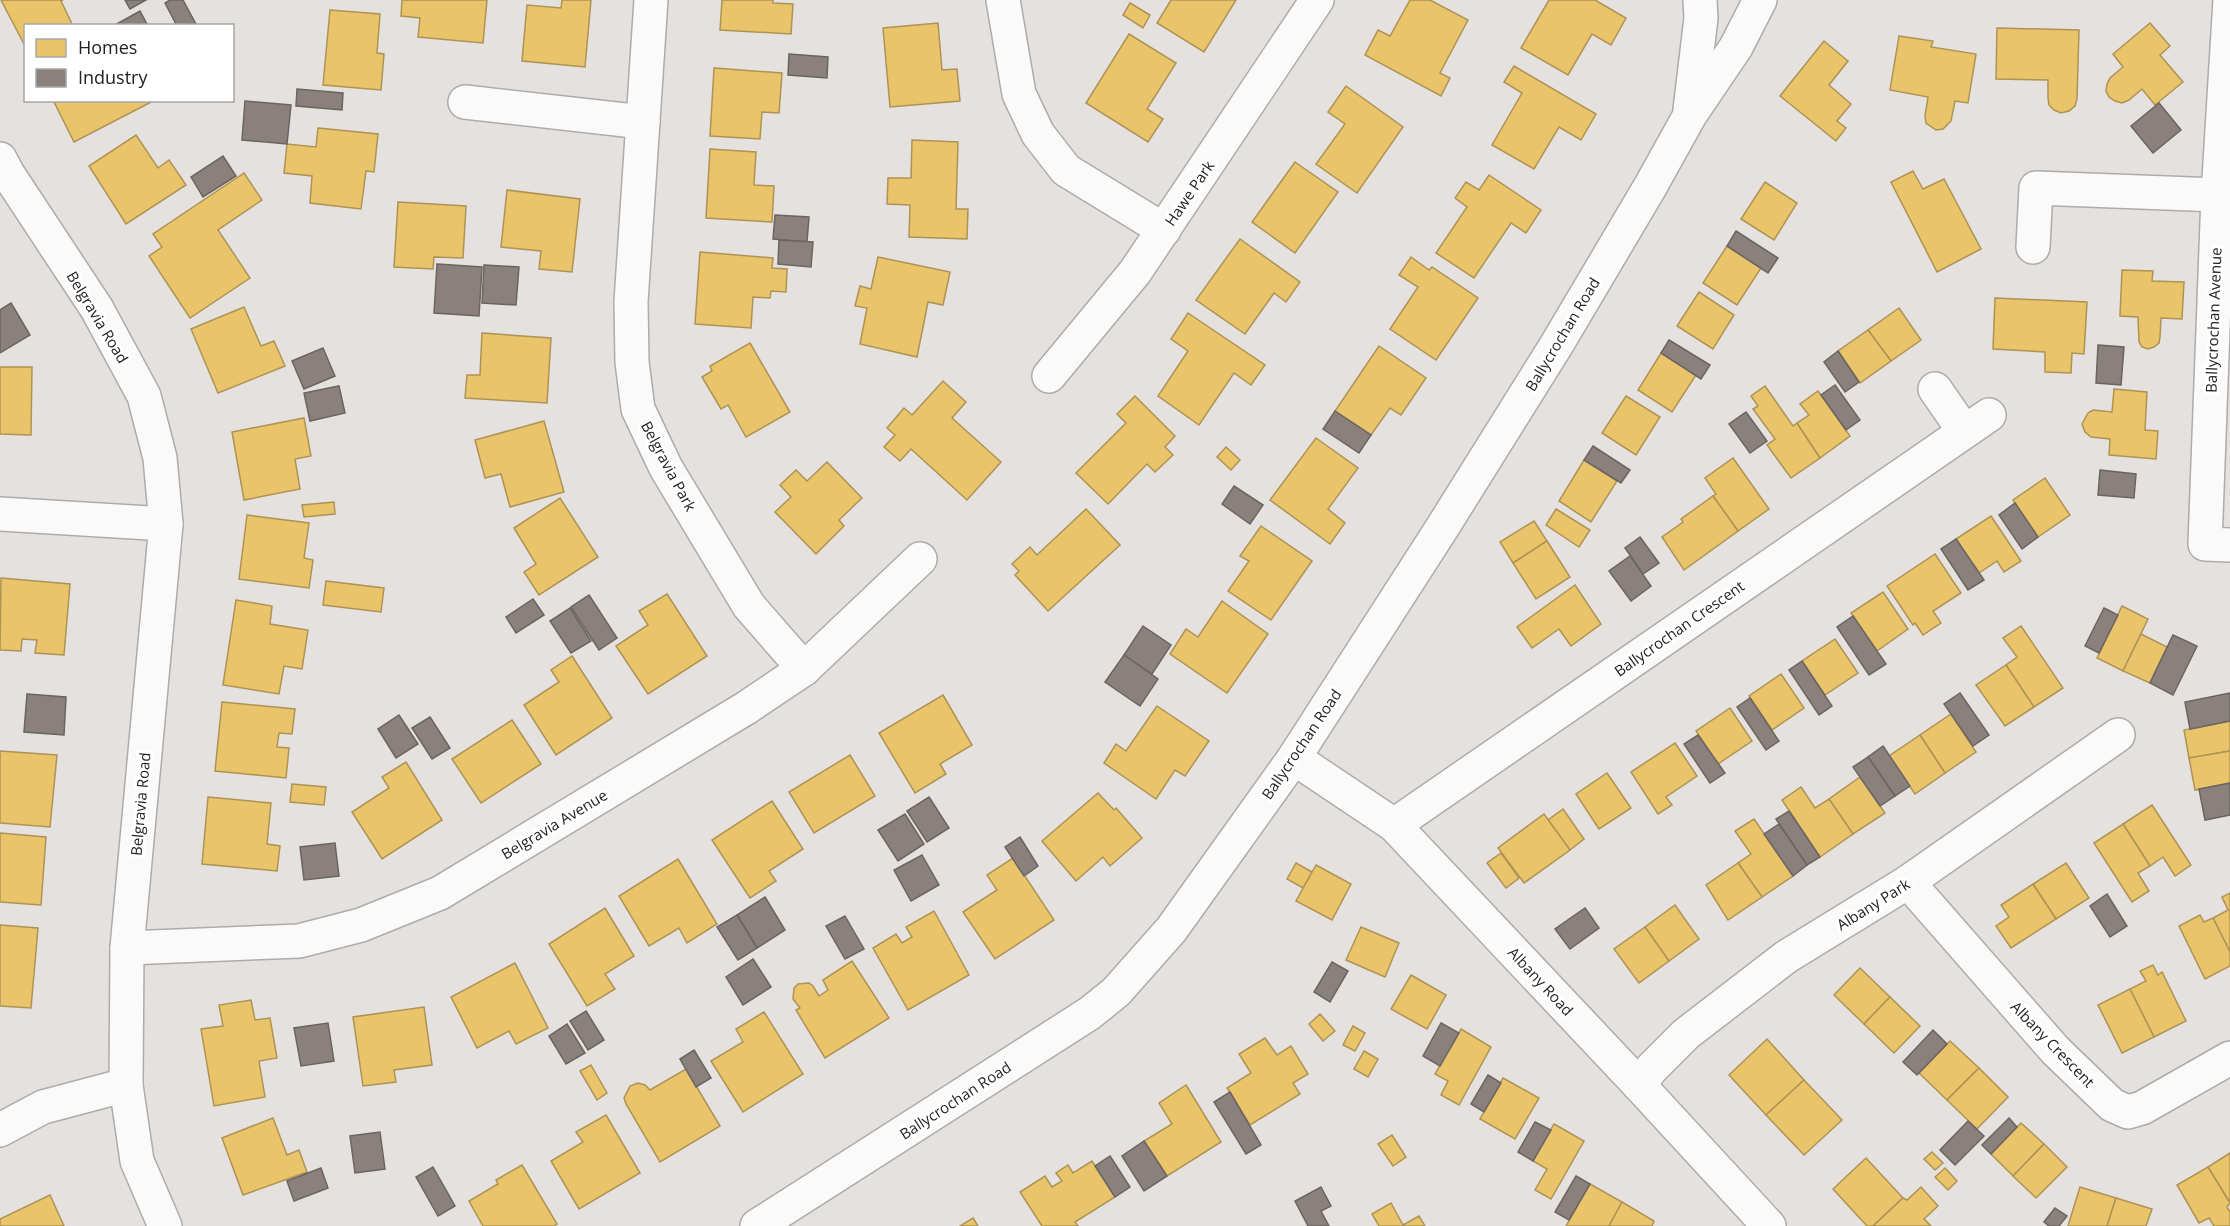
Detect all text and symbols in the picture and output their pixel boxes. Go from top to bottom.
legend [24,24,234,102]
text: Homes [78,35,137,59]
text: Industry [78,65,148,89]
street label: Hawe Park [1160,156,1218,230]
street label: Ballycrochan Avenue [2200,247,2226,393]
street label: Belgravia Road [63,267,133,367]
street label: Ballycrochan Road [1520,274,1604,394]
street label: Belgravia Park [637,417,701,515]
street label: Ballycrochan Crescent [1610,575,1748,681]
street label: Ballycrochan Road [1257,685,1345,803]
street label: Belgravia Road [126,751,154,857]
street label: Belgravia Avenue [497,784,611,864]
street label: Albany Park [1833,874,1913,934]
street label: Albany Road [1504,942,1578,1020]
street label: Albany Crescent [2007,997,2099,1091]
street label: Ballycrochan Road [895,1056,1015,1144]

